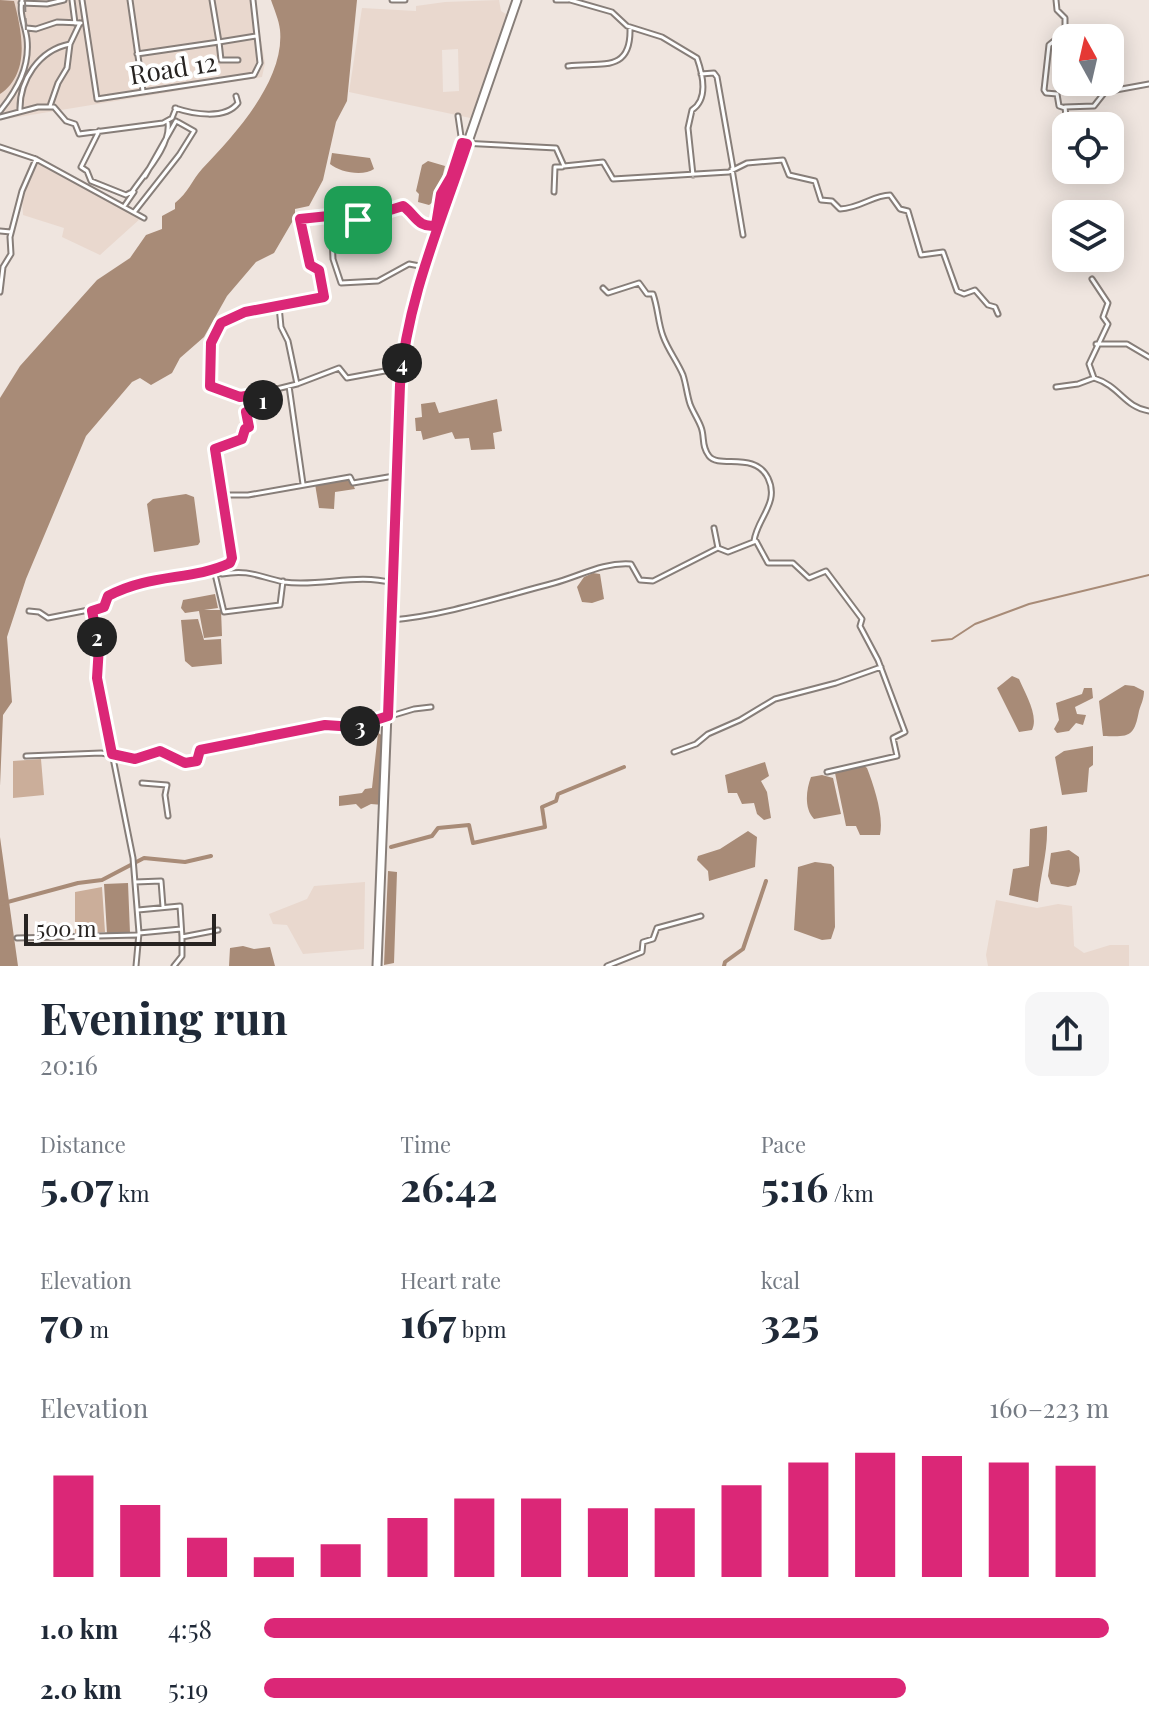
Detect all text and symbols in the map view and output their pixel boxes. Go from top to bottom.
north arrow [1052,24,1124,96]
map controls [1052,24,1124,272]
street label: Road 12 [127,43,219,92]
button: locate [1052,112,1124,184]
pin [324,186,392,254]
icon: arrive [336,198,380,242]
button: layers [1052,200,1124,272]
pin: 4 [382,343,422,383]
text: 4 [396,348,408,378]
pin: 1 [243,380,283,420]
text: 1 [259,385,267,415]
pin: 2 [77,617,117,657]
text: 2 [91,622,103,652]
pin: 3 [340,706,380,746]
text: 3 [355,711,365,741]
scale bar [24,910,216,946]
text: 500 m [36,913,97,943]
text: Evening run [40,987,288,1046]
button: share [1025,992,1109,1076]
text: 20:16 [40,1047,98,1082]
text: Distance [40,1129,126,1159]
text: Time [400,1129,451,1159]
text: Pace [761,1129,806,1159]
text: 5.07 [40,1159,113,1212]
text: 26:42 [400,1159,497,1212]
text: 5:16 [761,1159,828,1212]
text: km [113,1178,150,1208]
text: /km [828,1178,874,1208]
text: Elevation [40,1265,132,1295]
text: Heart rate [400,1265,501,1295]
text: kcal [761,1265,800,1295]
text: 70 [40,1295,84,1348]
text: 167 [400,1295,456,1348]
text: 325 [761,1295,819,1348]
text: m [84,1314,109,1344]
text: bpm [456,1314,506,1344]
text: Elevation [40,1390,148,1425]
text: 160–223 m [989,1390,1109,1425]
text: 1.0 km [40,1611,118,1646]
text: 4:58 [168,1611,212,1646]
text: 2.0 km [40,1671,122,1706]
text: 5:19 [168,1671,209,1706]

